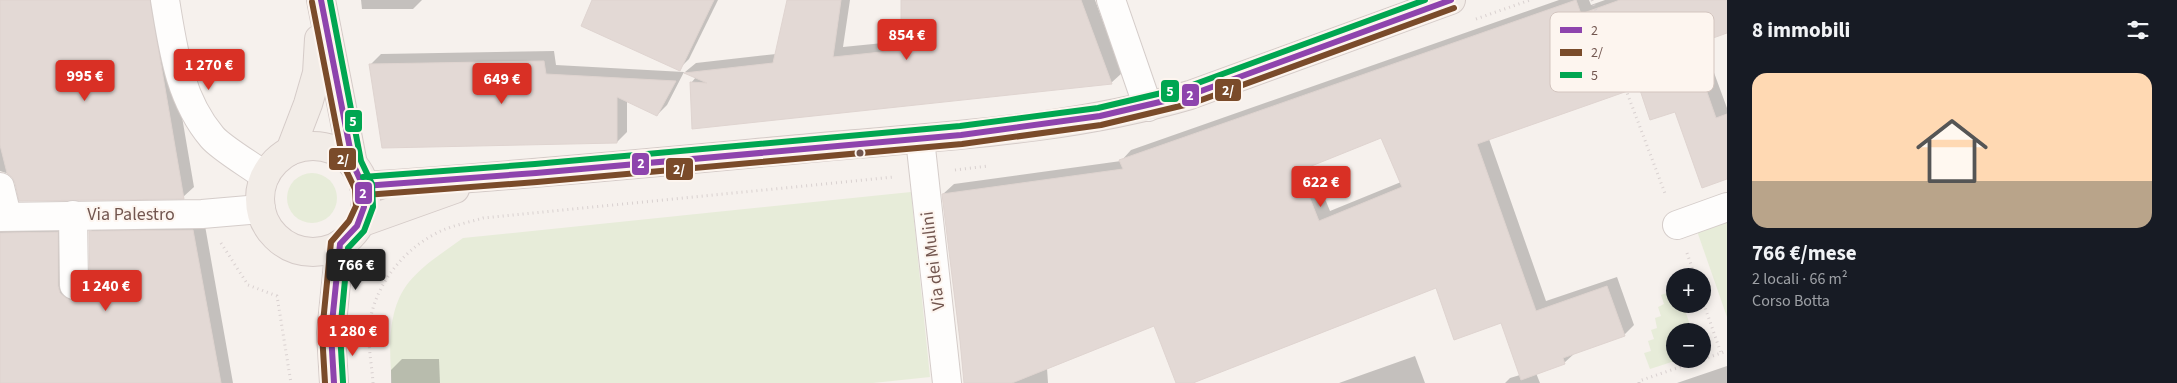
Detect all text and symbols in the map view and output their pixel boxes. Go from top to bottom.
legend [1550,12,1714,92]
text: 8 immobili [1752,15,1850,45]
icon: filters [2124,16,2152,44]
pin: 854 € [872,18,942,61]
text: 2 [1591,21,1598,41]
text: 854 € [889,24,926,46]
text: 2/ [1591,43,1603,63]
pin: 1 270 € [163,48,255,91]
text: 1 270 € [185,54,233,76]
pin: 995 € [50,59,120,102]
pin: 649 € [467,62,537,105]
text: 995 € [67,65,104,87]
text: 5 [1591,66,1598,86]
text: 649 € [484,68,521,90]
line badge: 2/ [1214,78,1242,102]
line badge: 5 [1160,79,1180,103]
text: 2/ [1222,81,1234,101]
text: 5 [1166,82,1174,102]
line badge: 2 [1181,83,1200,107]
text: 2 [1186,86,1194,106]
icon: home [1907,106,1997,196]
line badge: 5 [344,109,363,133]
text: 5 [349,112,357,132]
line badge: 2/ [328,147,357,171]
unlabelled marker [855,148,865,158]
text: 2/ [337,150,349,170]
line badge: 2 [631,152,650,176]
text: 2 [637,154,645,174]
line badge: 2/ [665,157,694,181]
text: 2/ [673,160,685,180]
pin: 622 € [1286,166,1356,208]
text: 622 € [1303,171,1340,193]
line badge: 2 [354,181,373,205]
text: 2 [359,184,367,204]
street label: Via Palestro [87,202,175,227]
street label: Via dei Mulini [915,210,951,312]
text: 766 €/mese [1752,238,1857,268]
pin: 766 € [321,248,391,291]
text: 766 € [338,254,375,276]
map controls [1666,268,1711,368]
button: + [1666,268,1711,313]
text: 2 locali · 66 m² [1752,268,1848,290]
pin: 1 240 € [60,270,152,312]
text: 1 240 € [82,275,130,297]
text: Corso Botta [1752,290,1830,312]
pin: 1 280 € [307,314,399,357]
text: 1 280 € [329,320,377,342]
button: − [1666,323,1711,368]

